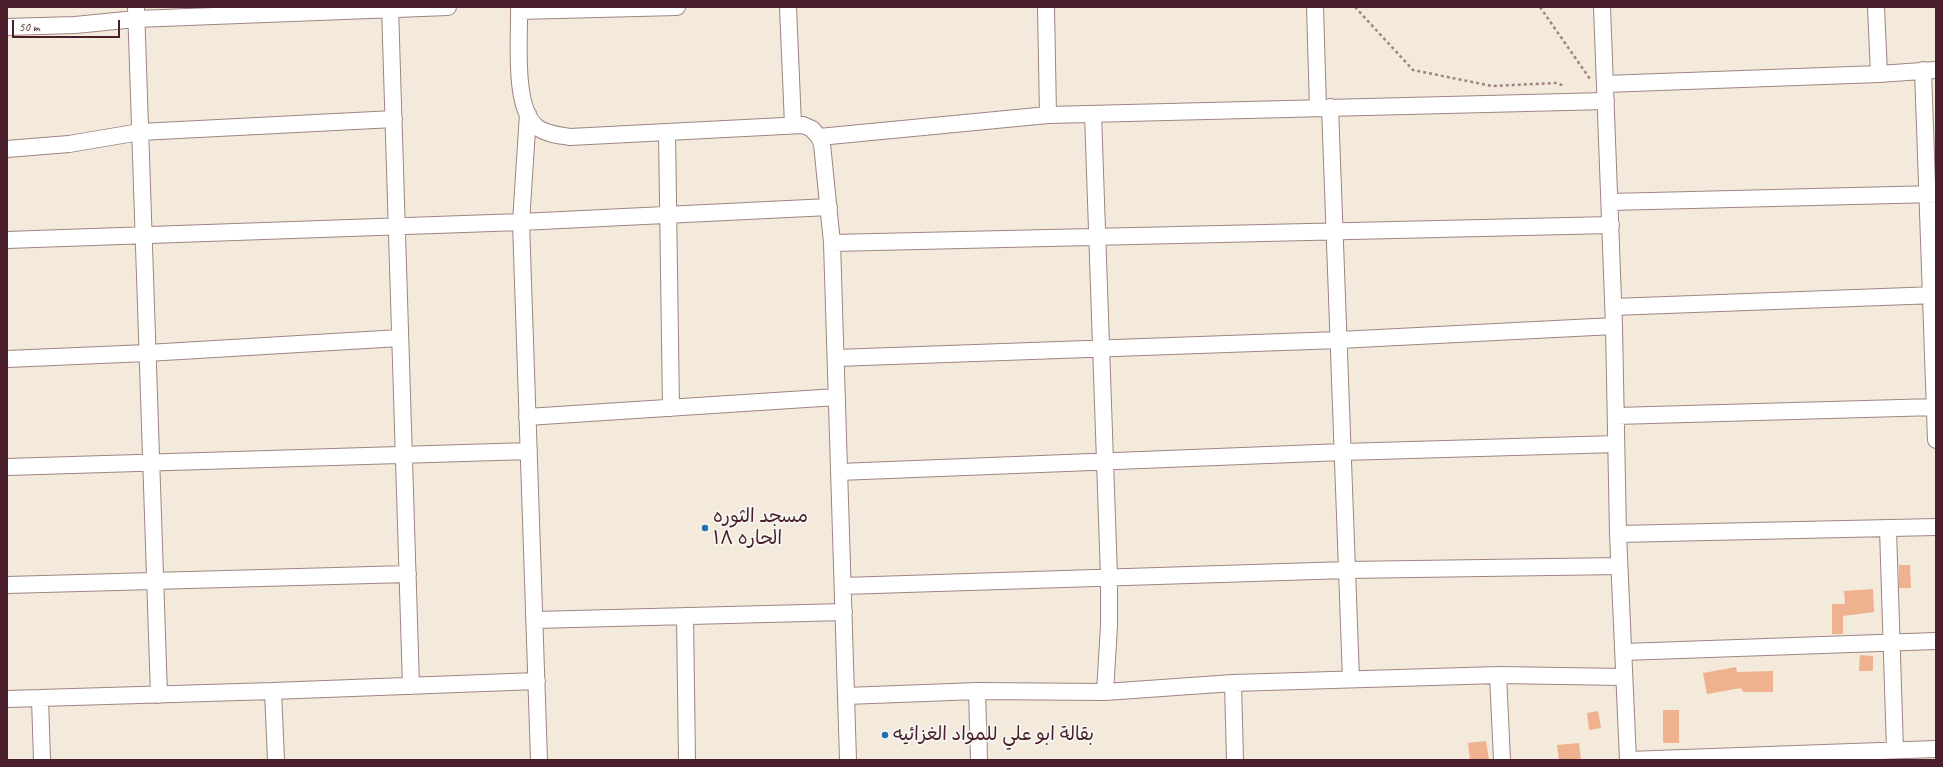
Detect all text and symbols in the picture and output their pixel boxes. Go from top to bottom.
scale bar [14,12,122,38]
text: 50 m [19,19,39,35]
place label: مسجد الثوره الحاره ١٨ [713,506,808,550]
marker: مسجد الثوره الحاره ١٨ [700,523,710,533]
place label: بقالة ابو علي للمواد الغزائيه [893,724,1094,746]
marker: بقالة ابو علي للمواد الغزائيه [880,730,890,740]

